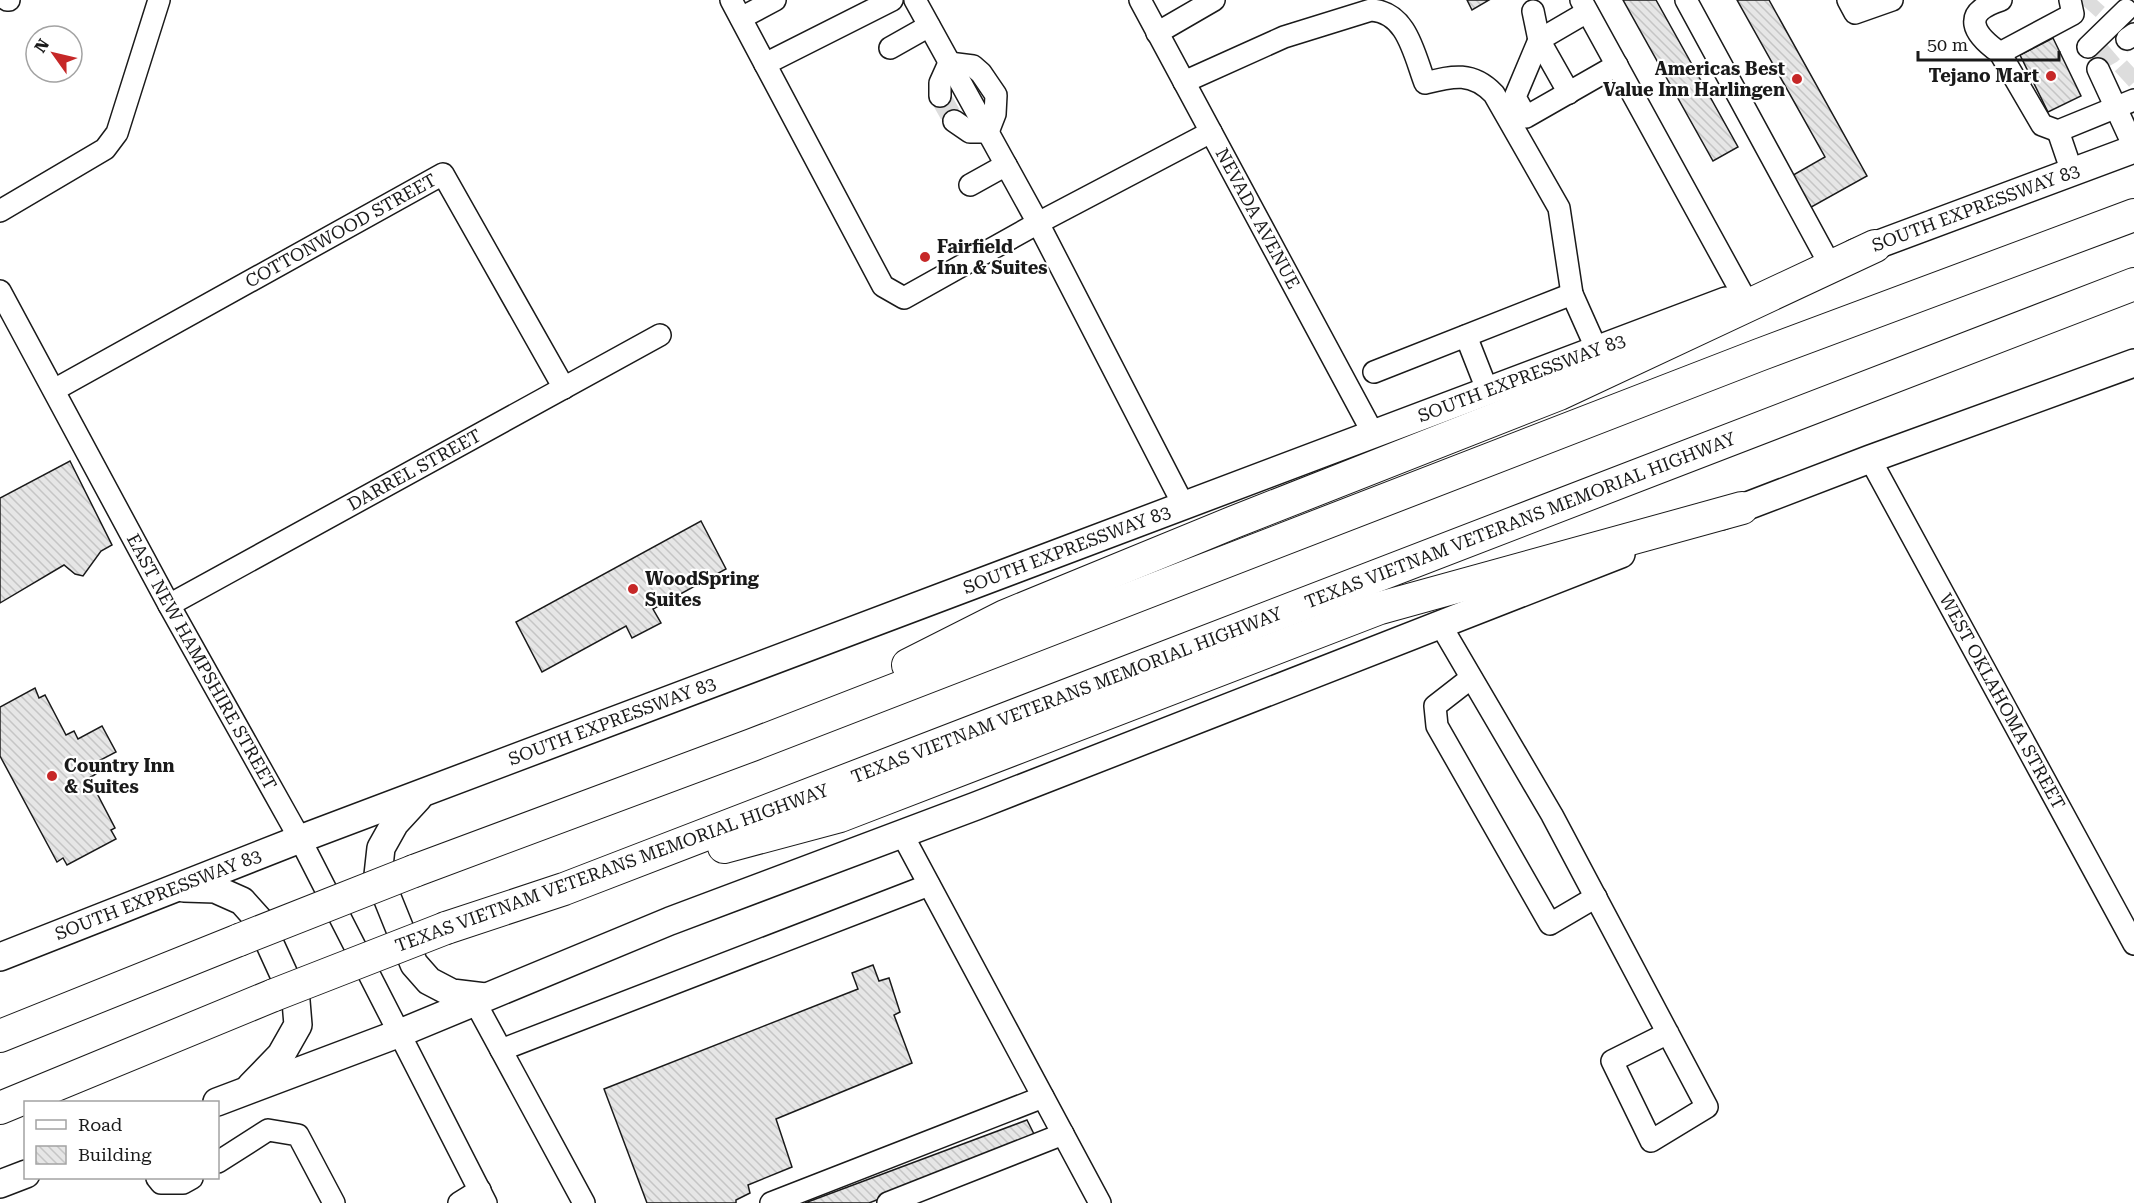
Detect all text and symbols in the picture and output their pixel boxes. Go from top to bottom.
north arrow [24,24,84,84]
scale bar [1918,24,2059,62]
text: 50 m [1927,34,1968,55]
text: N [31,35,53,56]
place label: Americas Best Value Inn Harlingen [1603,58,1785,100]
place label: Tejano Mart [1929,65,2039,86]
marker: Tejano Mart [2044,69,2058,83]
marker: Americas Best Value Inn Harlingen [1790,72,1804,86]
street label: NEVADA AVENUE [1212,144,1304,292]
street label: SOUTH EXPRESSWAY 83 [1869,159,2082,256]
street label: COTTONWOOD STREET [241,169,440,292]
place label: Fairfield Inn & Suites [937,236,1048,278]
marker: Fairfield Inn & Suites [918,250,932,264]
street label: SOUTH EXPRESSWAY 83 [1415,329,1628,426]
street label: DARREL STREET [344,425,484,515]
street label: TEXAS VIETNAM VETERANS MEMORIAL HIGHWAY [1302,427,1739,613]
street label: SOUTH EXPRESSWAY 83 [960,501,1173,598]
street label: EAST NEW HAMPSHIRE STREET [123,530,281,793]
place label: WoodSpring Suites [645,568,760,610]
marker: WoodSpring Suites [626,582,640,596]
street label: WEST OKLAHOMA STREET [1935,590,2070,813]
street label: TEXAS VIETNAM VETERANS MEMORIAL HIGHWAY [848,602,1286,787]
street label: SOUTH EXPRESSWAY 83 [505,672,719,769]
place label: Country Inn & Suites [64,755,175,797]
marker: Country Inn & Suites [45,769,59,783]
street label: TEXAS VIETNAM VETERANS MEMORIAL HIGHWAY [392,779,832,956]
street label: SOUTH EXPRESSWAY 83 [52,844,264,944]
legend [24,1101,219,1179]
text: Road [78,1114,123,1135]
text: Building [78,1144,152,1165]

